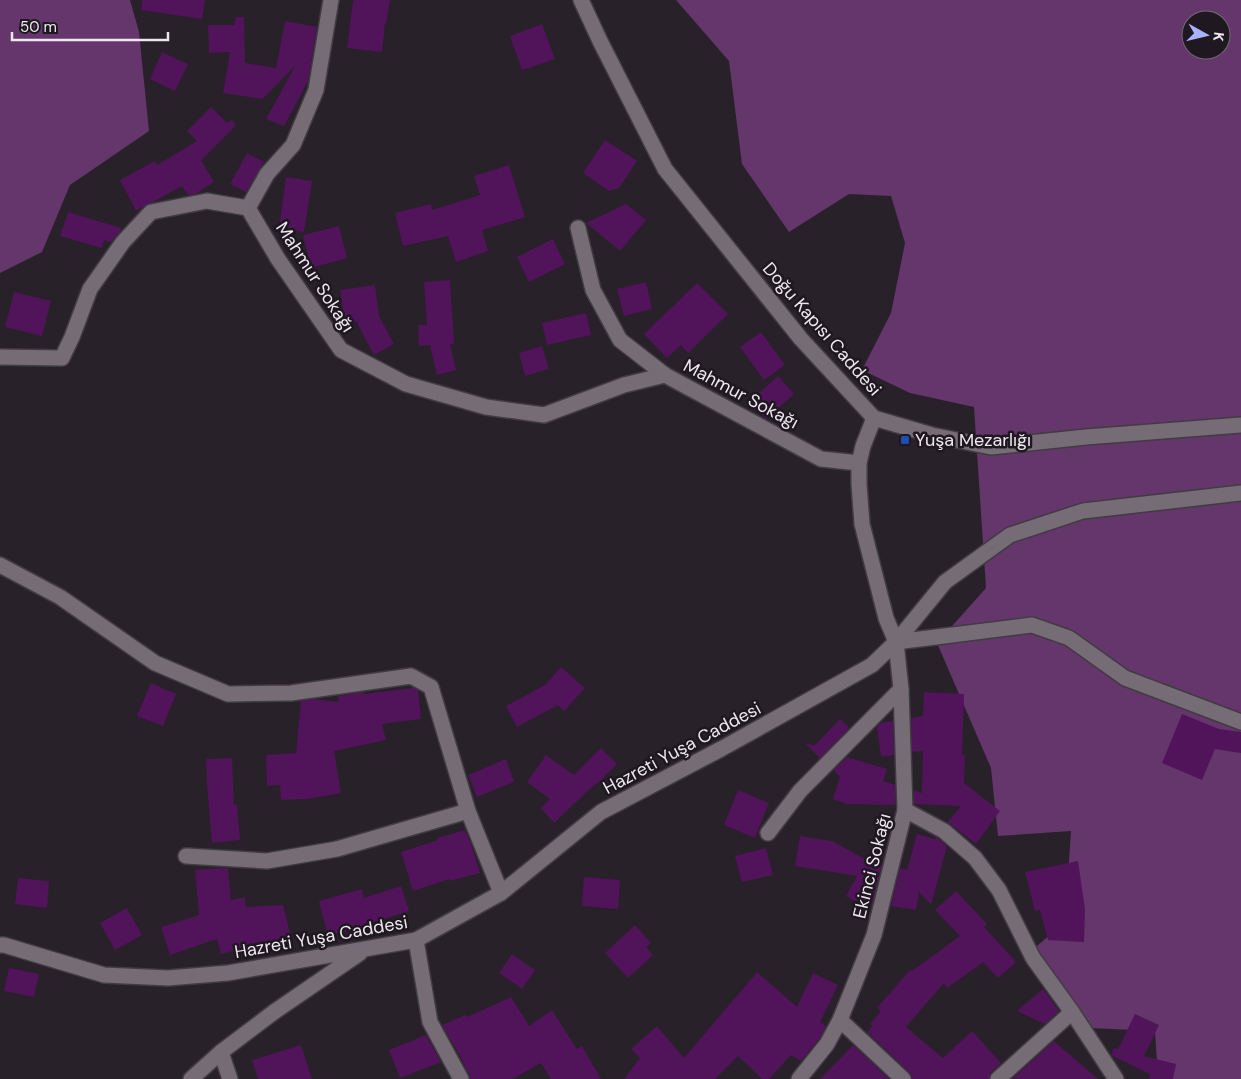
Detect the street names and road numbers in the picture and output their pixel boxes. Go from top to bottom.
street label: Mahmur Sokağı [270,217,360,337]
street label: Doğu Kapısı Caddesi [757,257,887,401]
street label: Mahmur Sokağı [679,354,803,434]
street label: Hazreti Yuşa Caddesi [599,696,765,800]
street label: Ekinci Sokağı [847,811,897,921]
street label: Hazreti Yuşa Caddesi [233,910,409,964]

